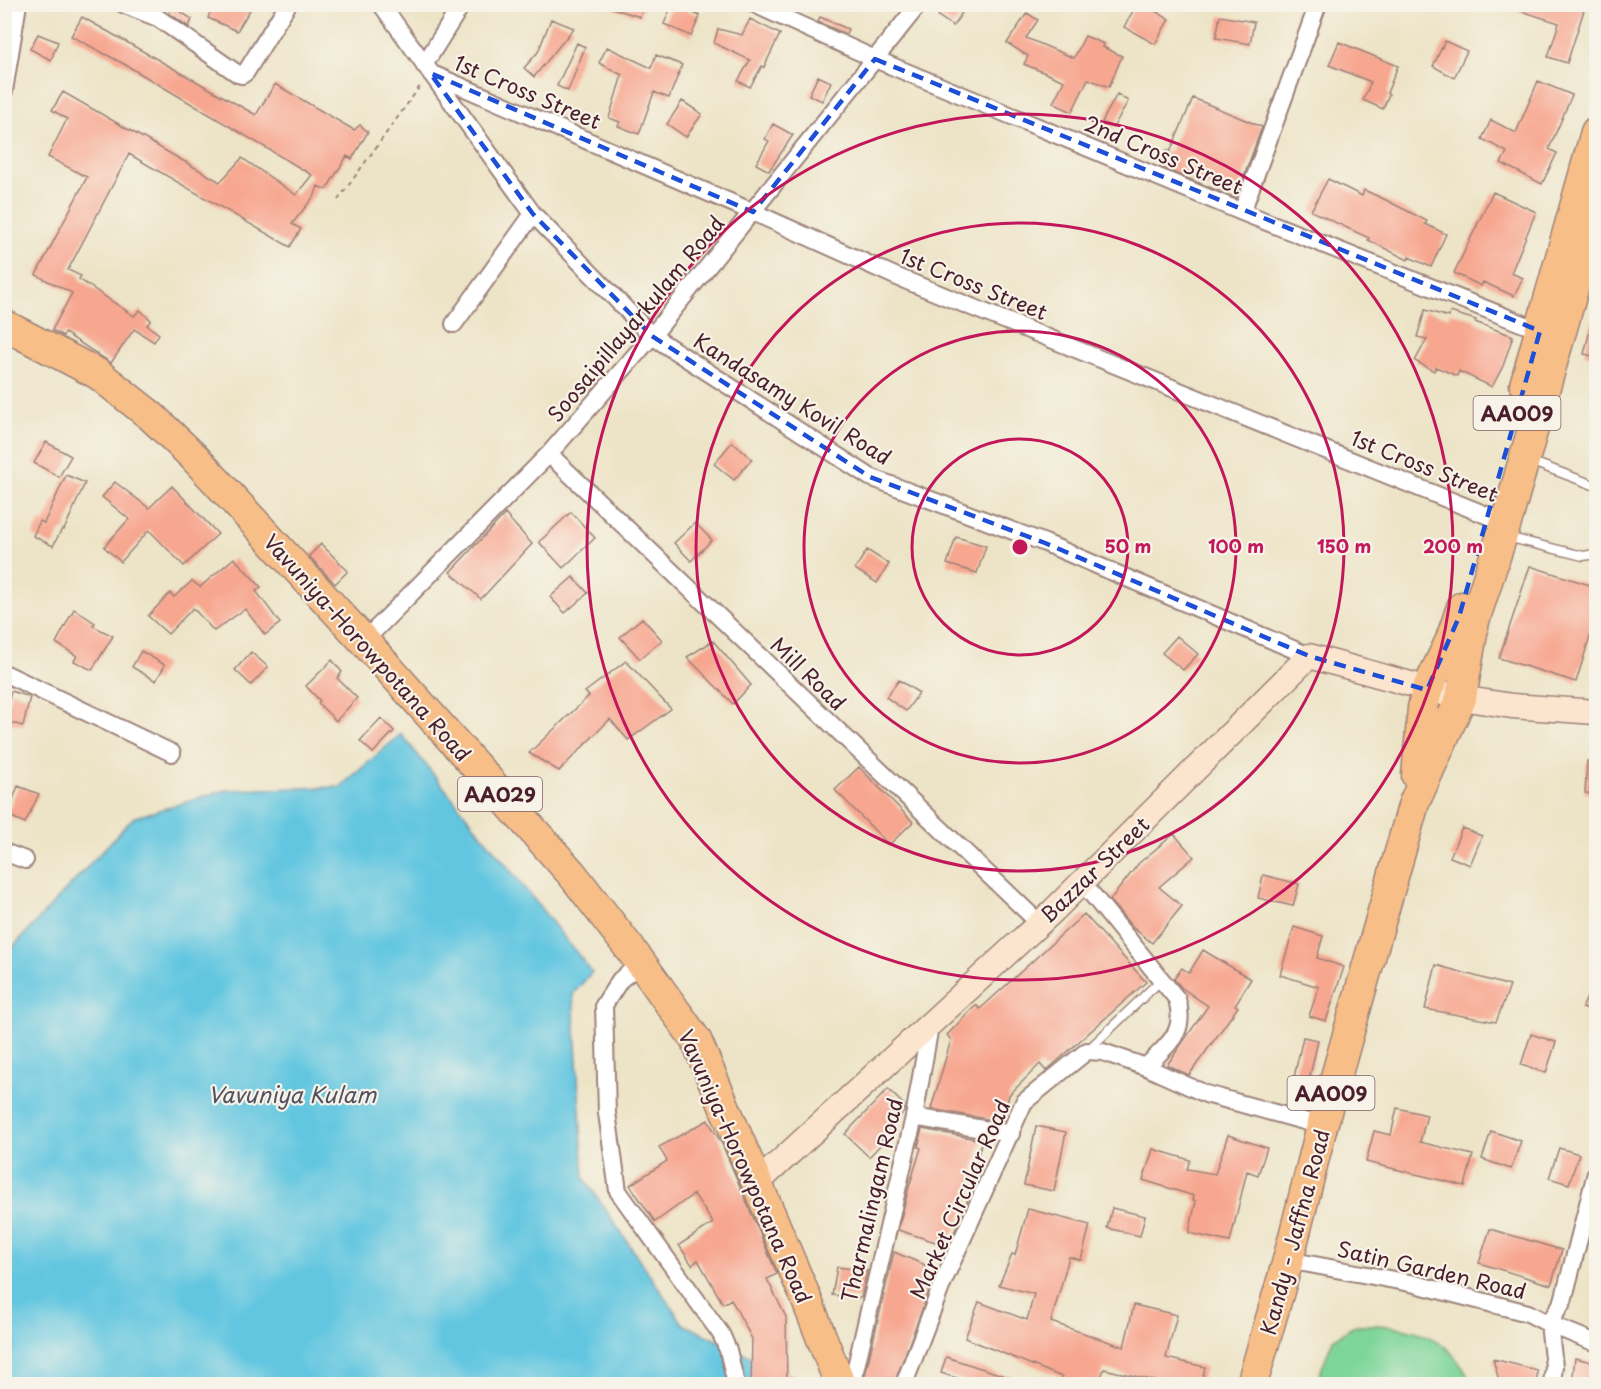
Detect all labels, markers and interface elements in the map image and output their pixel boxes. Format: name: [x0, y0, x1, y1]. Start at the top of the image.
street label: 1st Cross Street: [450, 46, 606, 136]
street label: 2nd Cross Street: [1080, 106, 1248, 202]
street label: Soosaipillayarkulam Road: [539, 208, 731, 428]
street label: 1st Cross Street: [895, 239, 1053, 327]
street label: Kandasamy Kovil Road: [688, 324, 898, 472]
road number: AA009: [1474, 396, 1561, 430]
street label: 1st Cross Street: [1346, 421, 1504, 509]
street label: Vavuniya-Horowpotana Road: [257, 526, 479, 768]
text: 50 m: [1105, 532, 1151, 559]
text: 100 m: [1208, 532, 1264, 559]
text: 150 m: [1317, 532, 1371, 559]
text: 200 m: [1423, 532, 1483, 559]
centre of rings: [1010, 537, 1030, 557]
street label: Mill Road: [764, 629, 854, 717]
road number: AA029: [458, 777, 542, 811]
street label: Bazzar Street: [1032, 808, 1156, 930]
street label: Vavuniya-Horowpotana Road: [671, 1024, 821, 1308]
road number: AA009: [1288, 1076, 1374, 1110]
water label: Vavuniya Kulam: [208, 1077, 377, 1110]
street label: Market Circular Road: [901, 1094, 1017, 1304]
street label: Tharmalingam Road: [832, 1095, 910, 1305]
street label: Kandy - Jaffna Road: [1251, 1126, 1337, 1338]
street label: Satin Garden Road: [1334, 1232, 1530, 1306]

